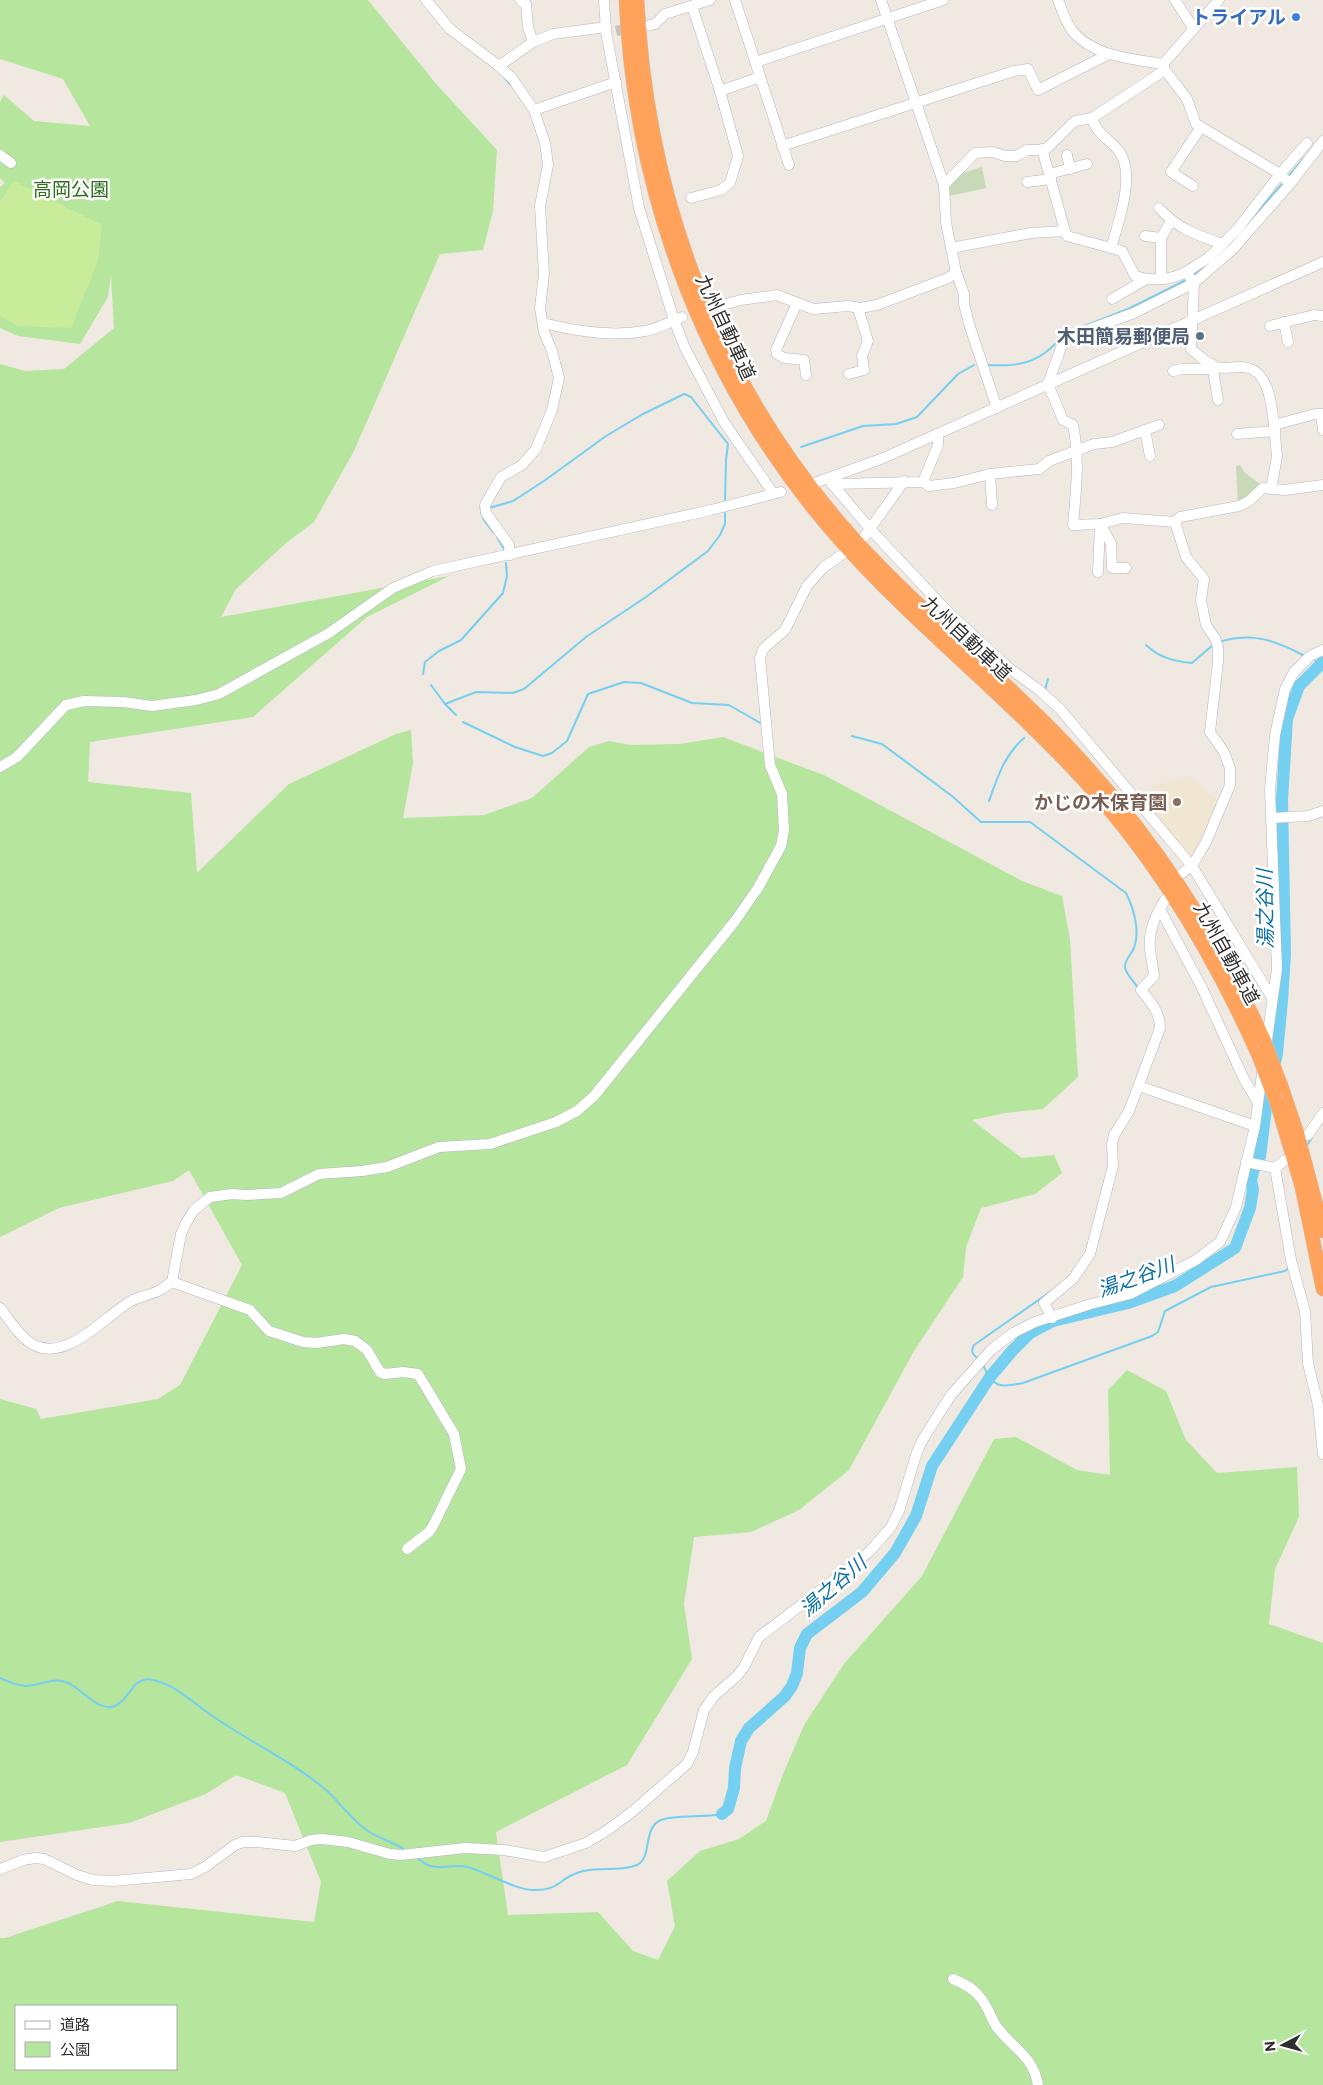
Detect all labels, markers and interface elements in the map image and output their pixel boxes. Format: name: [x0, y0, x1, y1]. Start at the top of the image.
place label: トライアル: [1191, 5, 1286, 28]
marker: トライアル: [1290, 11, 1302, 23]
park label: 高岡公園: [33, 177, 109, 200]
street label: 九州自動車道: [692, 270, 761, 383]
place label: 木田簡易郵便局: [1057, 324, 1190, 347]
marker: 木田簡易郵便局: [1194, 330, 1206, 342]
street label: 九州自動車道: [918, 590, 1017, 685]
place label: かじの木保育園: [1034, 790, 1167, 813]
marker: かじの木保育園: [1171, 796, 1183, 808]
water label: 湯之谷川: [1251, 867, 1277, 949]
street label: 九州自動車道: [1190, 897, 1265, 1008]
water label: 湯之谷川: [1094, 1250, 1179, 1301]
water label: 湯之谷川: [794, 1549, 872, 1621]
legend: [15, 2005, 178, 2070]
text: 道路: [60, 2015, 90, 2033]
north arrow: [1258, 2020, 1308, 2070]
text: 公園: [60, 2040, 90, 2058]
text: N: [1261, 2040, 1279, 2053]

